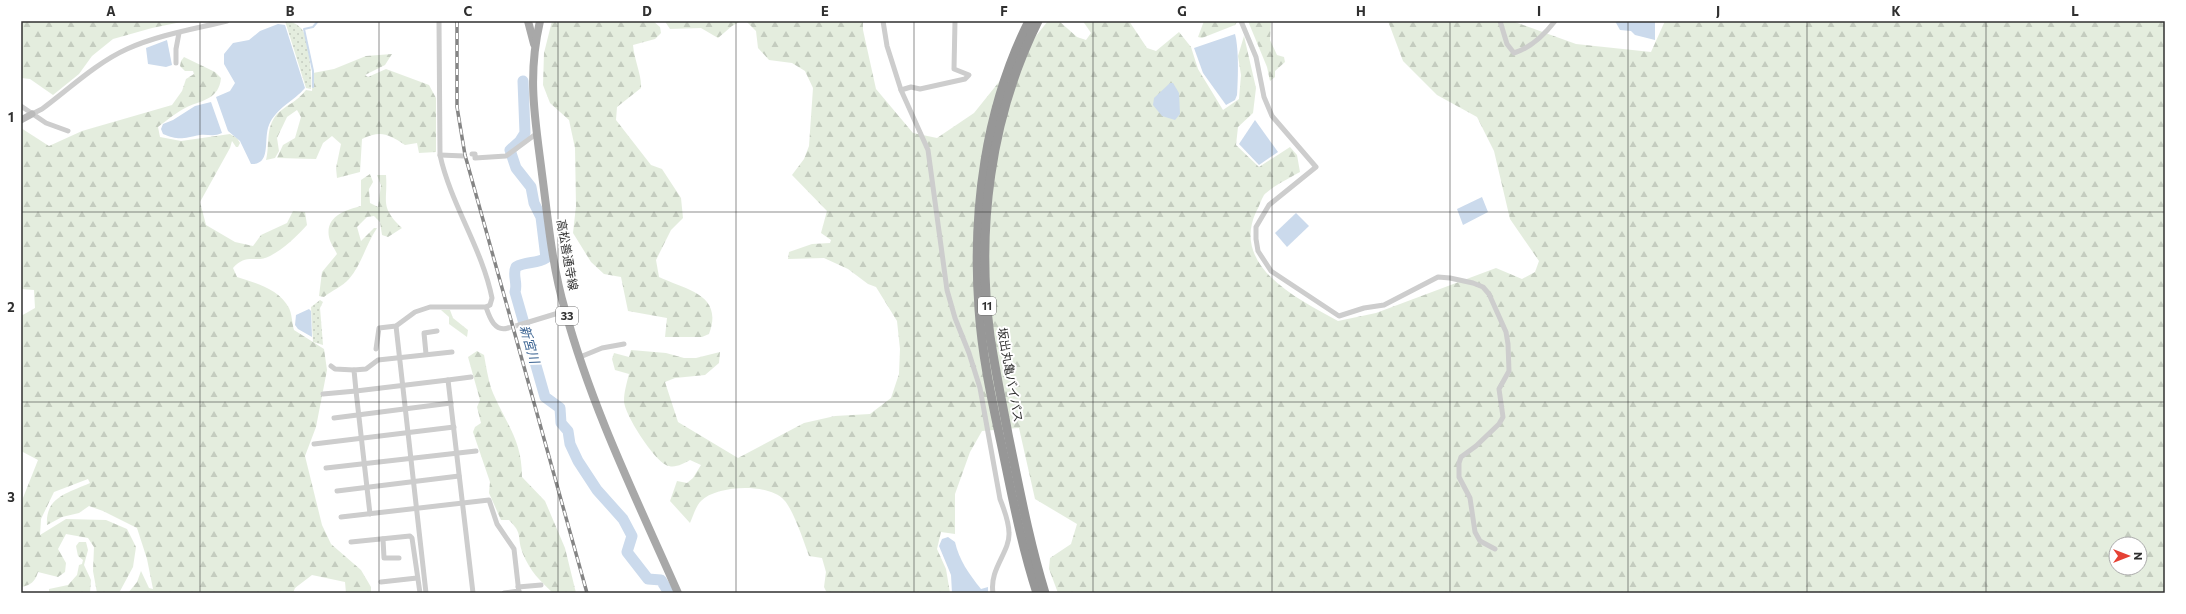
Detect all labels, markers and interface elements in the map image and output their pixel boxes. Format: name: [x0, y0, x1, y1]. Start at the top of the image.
text: A: [106, 3, 116, 19]
text: B: [286, 3, 295, 19]
text: C: [464, 3, 473, 19]
text: D: [642, 3, 652, 19]
text: E: [821, 3, 829, 19]
text: F: [1000, 3, 1008, 19]
text: G: [1177, 3, 1187, 19]
text: H: [1356, 3, 1366, 19]
text: I: [1537, 3, 1541, 19]
text: J: [1716, 3, 1720, 19]
text: K: [1891, 3, 1901, 19]
text: L: [2071, 3, 2079, 19]
text: 1: [8, 109, 14, 125]
street label: 高松善通寺線: [555, 218, 581, 292]
road number: 11: [978, 297, 996, 315]
text: 2: [7, 299, 15, 315]
road number: 33: [556, 307, 578, 325]
water label: 新宮川: [517, 323, 544, 367]
street label: 坂出丸亀バイパス: [996, 326, 1026, 423]
text: 3: [7, 489, 15, 505]
north arrow: [2108, 536, 2148, 576]
text: N: [2132, 552, 2145, 560]

